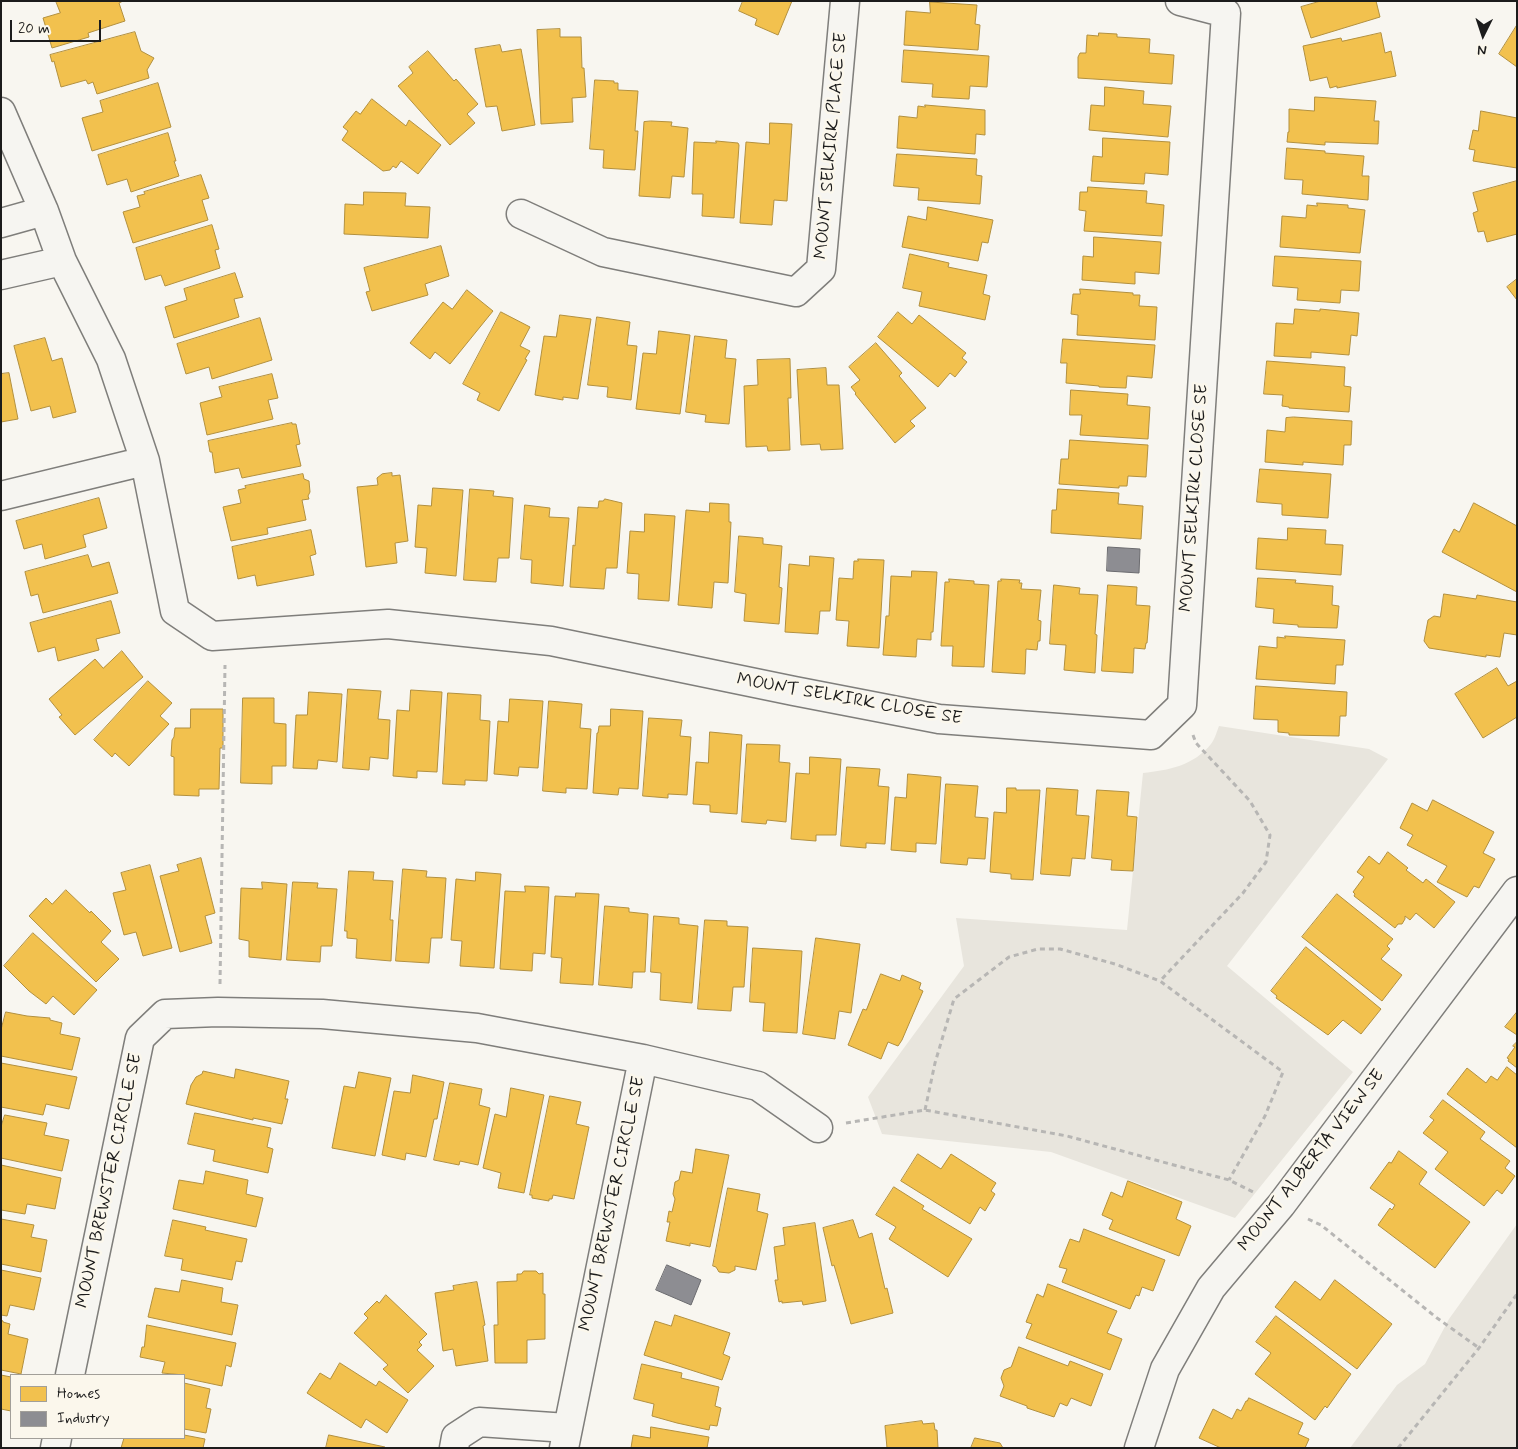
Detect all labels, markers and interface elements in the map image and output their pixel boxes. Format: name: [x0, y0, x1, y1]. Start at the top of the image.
scale bar: [12, 10, 104, 42]
north arrow: [1458, 10, 1508, 60]
text: 20 m: [18, 19, 50, 39]
street label: MOUNT SELKIRK PLACE SE: [811, 32, 853, 260]
text: N: [1477, 41, 1487, 59]
street label: MOUNT SELKIRK CLOSE SE: [1176, 383, 1214, 613]
street label: MOUNT SELKIRK CLOSE SE: [735, 670, 963, 730]
street label: MOUNT BREWSTER CIRCLE SE: [72, 1052, 148, 1310]
street label: MOUNT ALBERTA VIEW SE: [1234, 1066, 1390, 1256]
street label: MOUNT BREWSTER CIRCLE SE: [575, 1075, 651, 1333]
legend: [10, 1374, 185, 1439]
text: Homes: [57, 1384, 100, 1404]
text: Industry: [57, 1409, 110, 1429]

